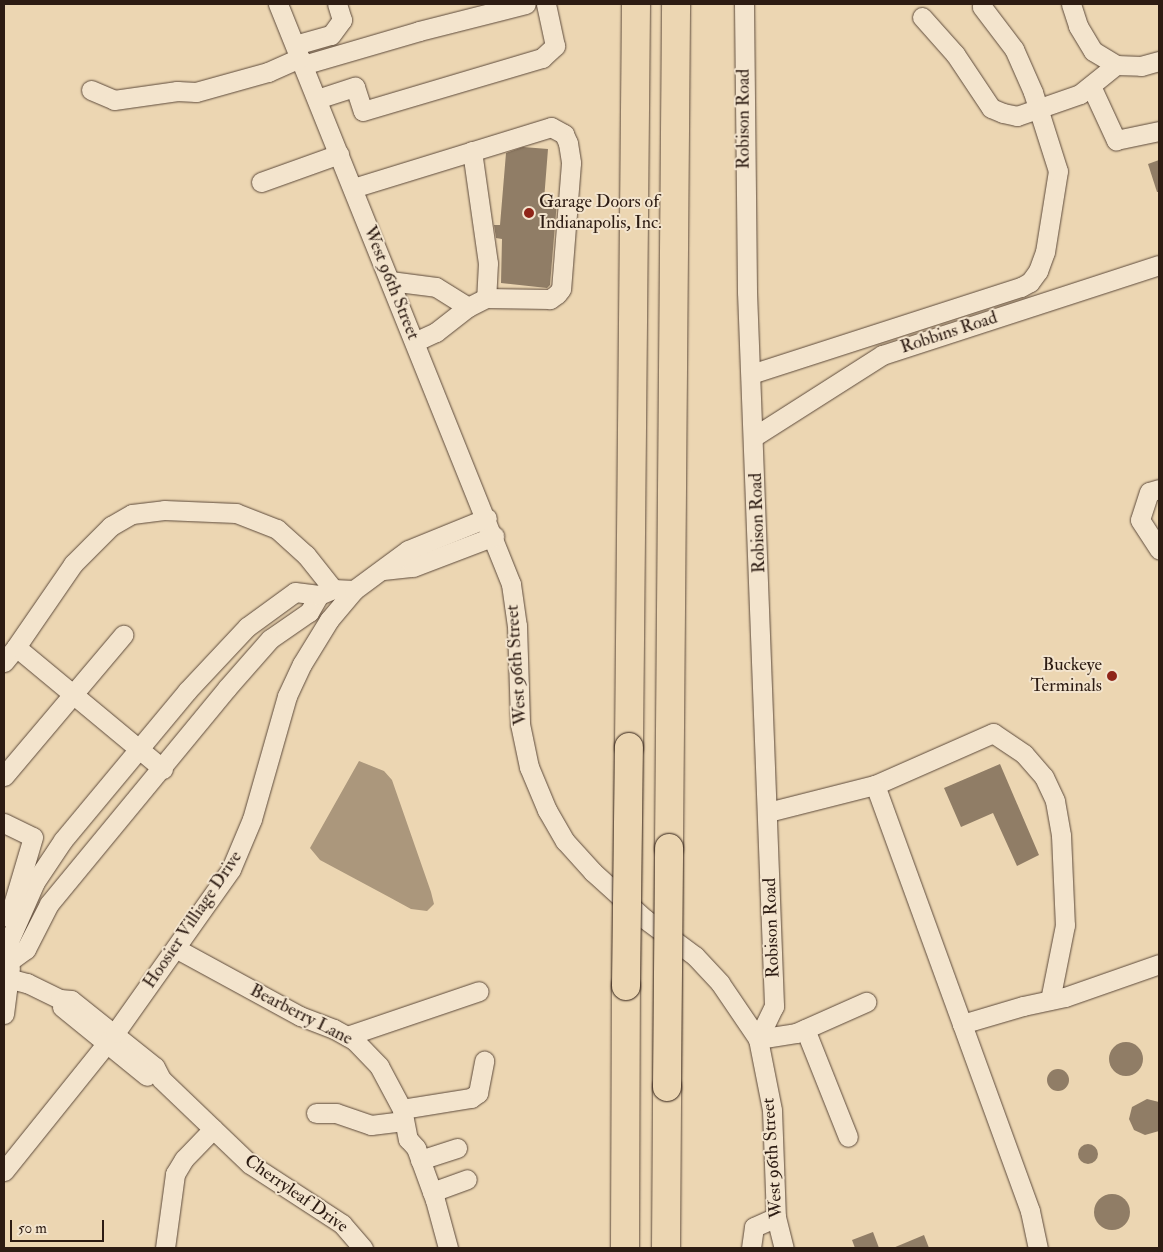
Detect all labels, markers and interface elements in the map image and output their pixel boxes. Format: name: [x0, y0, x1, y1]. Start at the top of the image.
street label: Robison Road: [733, 69, 755, 169]
place label: Garage Doors of Indianapolis, Inc.: [539, 192, 662, 234]
marker: Garage Doors of Indianapolis, Inc.: [523, 207, 535, 219]
street label: West 96th Street: [358, 223, 424, 343]
street label: Robbins Road: [898, 307, 1000, 359]
street label: Robison Road: [745, 472, 771, 574]
street label: West 96th Street: [502, 604, 532, 726]
place label: Buckeye Terminals: [1030, 655, 1102, 698]
marker: Buckeye Terminals: [1106, 670, 1118, 682]
street label: Hoosier Villiage Drive: [139, 847, 247, 993]
street label: Robison Road: [759, 877, 785, 979]
street label: Bearberry Lane: [246, 980, 356, 1050]
street label: West 96th Street: [758, 1097, 788, 1219]
street label: Cherryleaf Drive: [240, 1150, 352, 1238]
scale bar: [12, 1210, 106, 1242]
text: 50 m: [18, 1219, 47, 1238]

